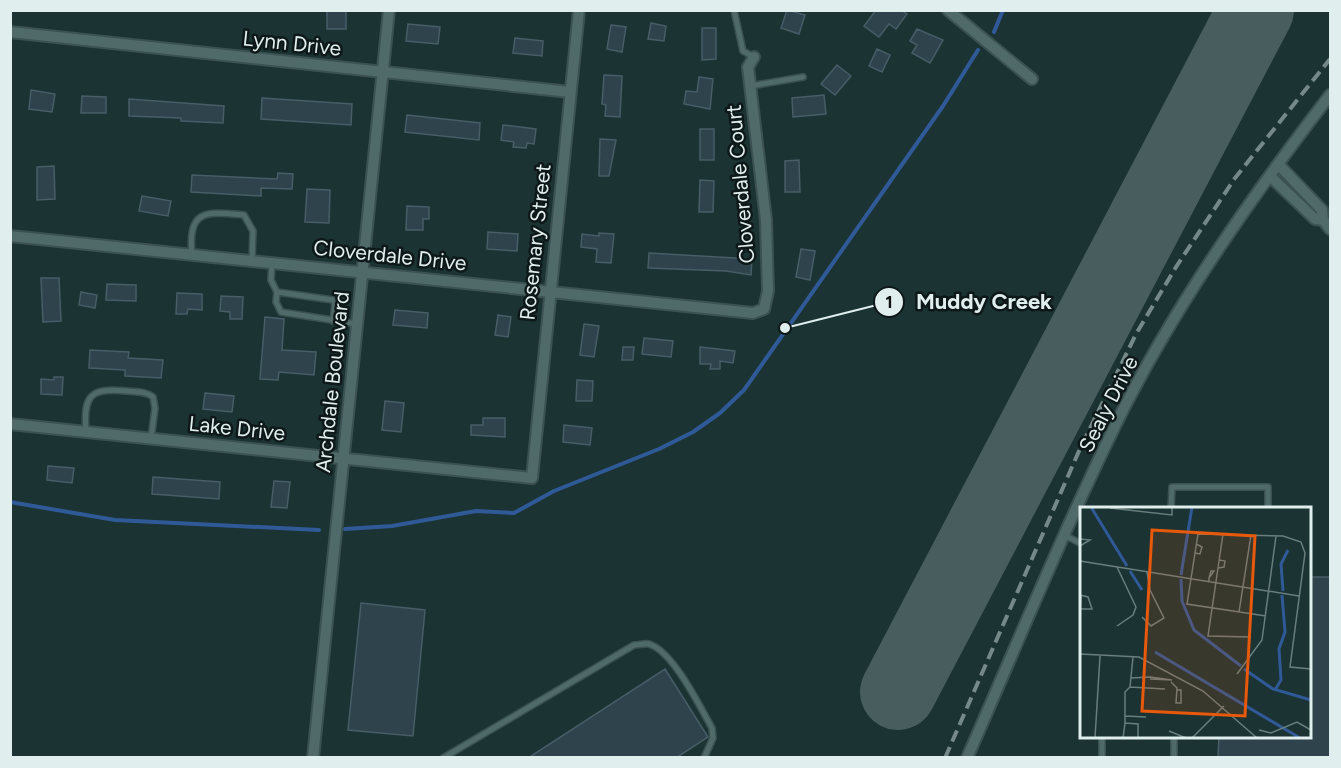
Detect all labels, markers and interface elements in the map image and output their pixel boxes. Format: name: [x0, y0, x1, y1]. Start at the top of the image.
street label: Lynn Drive: [241, 25, 343, 61]
street label: Cloverdale Court: [721, 104, 759, 264]
street label: Rosemary Street: [514, 162, 556, 322]
street label: Cloverdale Drive: [312, 235, 468, 275]
callout: Muddy Creek: [874, 282, 1064, 322]
text: Muddy Creek: [916, 288, 1052, 315]
street label: Archdale Boulevard: [310, 290, 354, 474]
text: 1: [885, 291, 893, 313]
street label: Sealy Drive: [1073, 352, 1143, 456]
street label: Lake Drive: [188, 411, 286, 445]
inset map: [1080, 507, 1311, 738]

